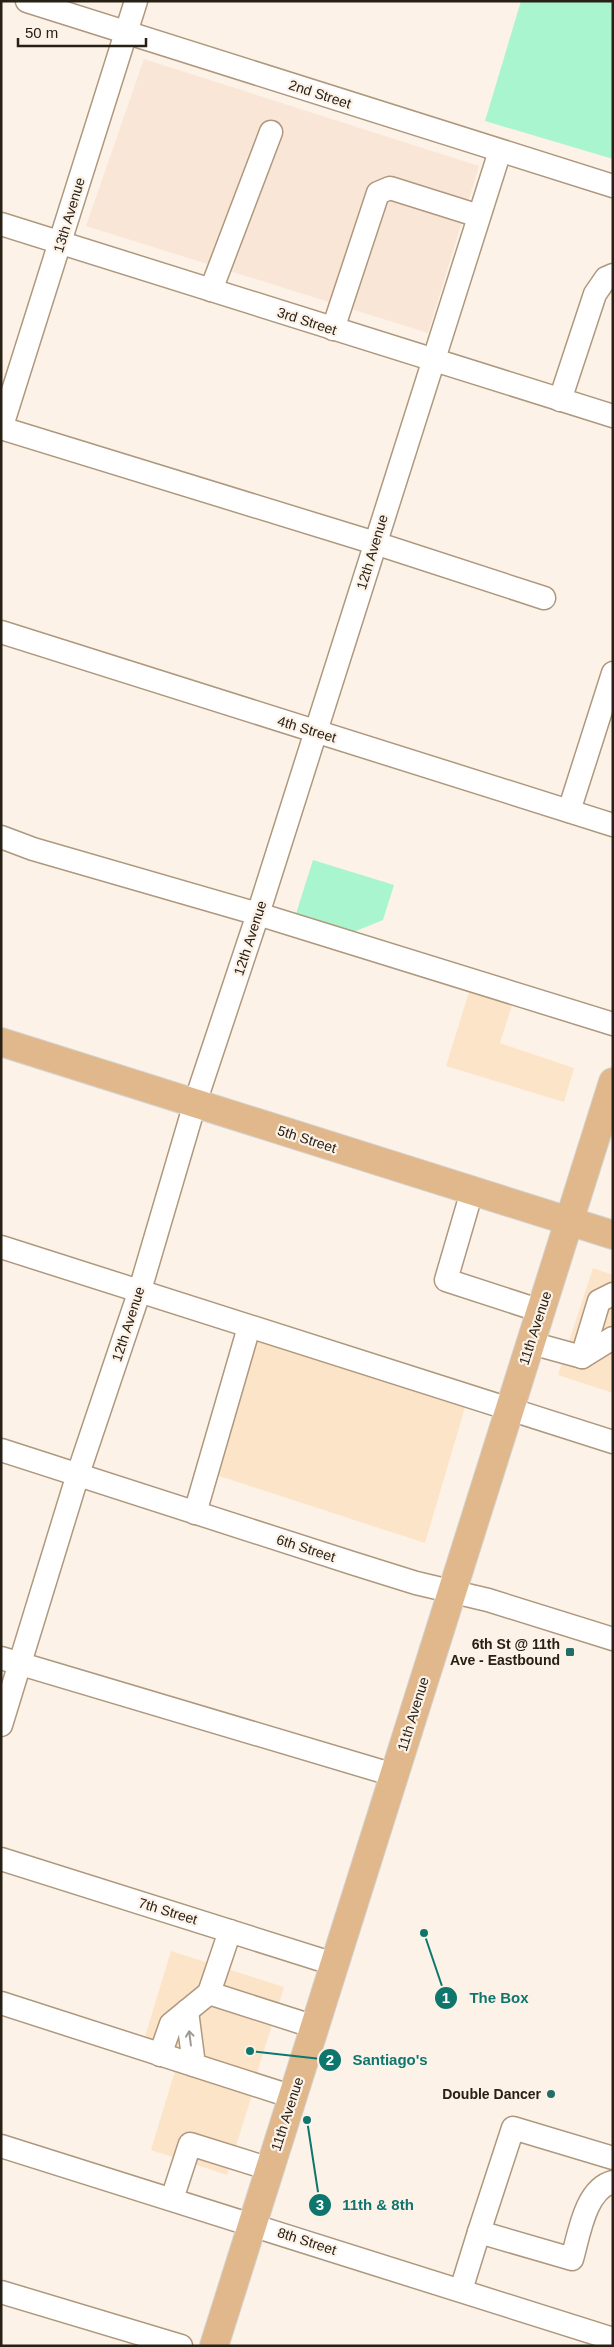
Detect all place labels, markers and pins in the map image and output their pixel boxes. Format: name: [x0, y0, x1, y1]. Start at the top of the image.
place label: 6th St @ 11th Ave - Eastbound: [450, 1636, 560, 1668]
marker: 6th St @ 11th Ave - Eastbound: [564, 1646, 576, 1658]
callout: The Box: [434, 1983, 538, 2013]
callout: Santiago's: [317, 2045, 438, 2075]
place label: Double Dancer: [442, 2086, 542, 2102]
marker: Double Dancer: [545, 2088, 557, 2100]
callout: 11th & 8th: [307, 2190, 424, 2220]

